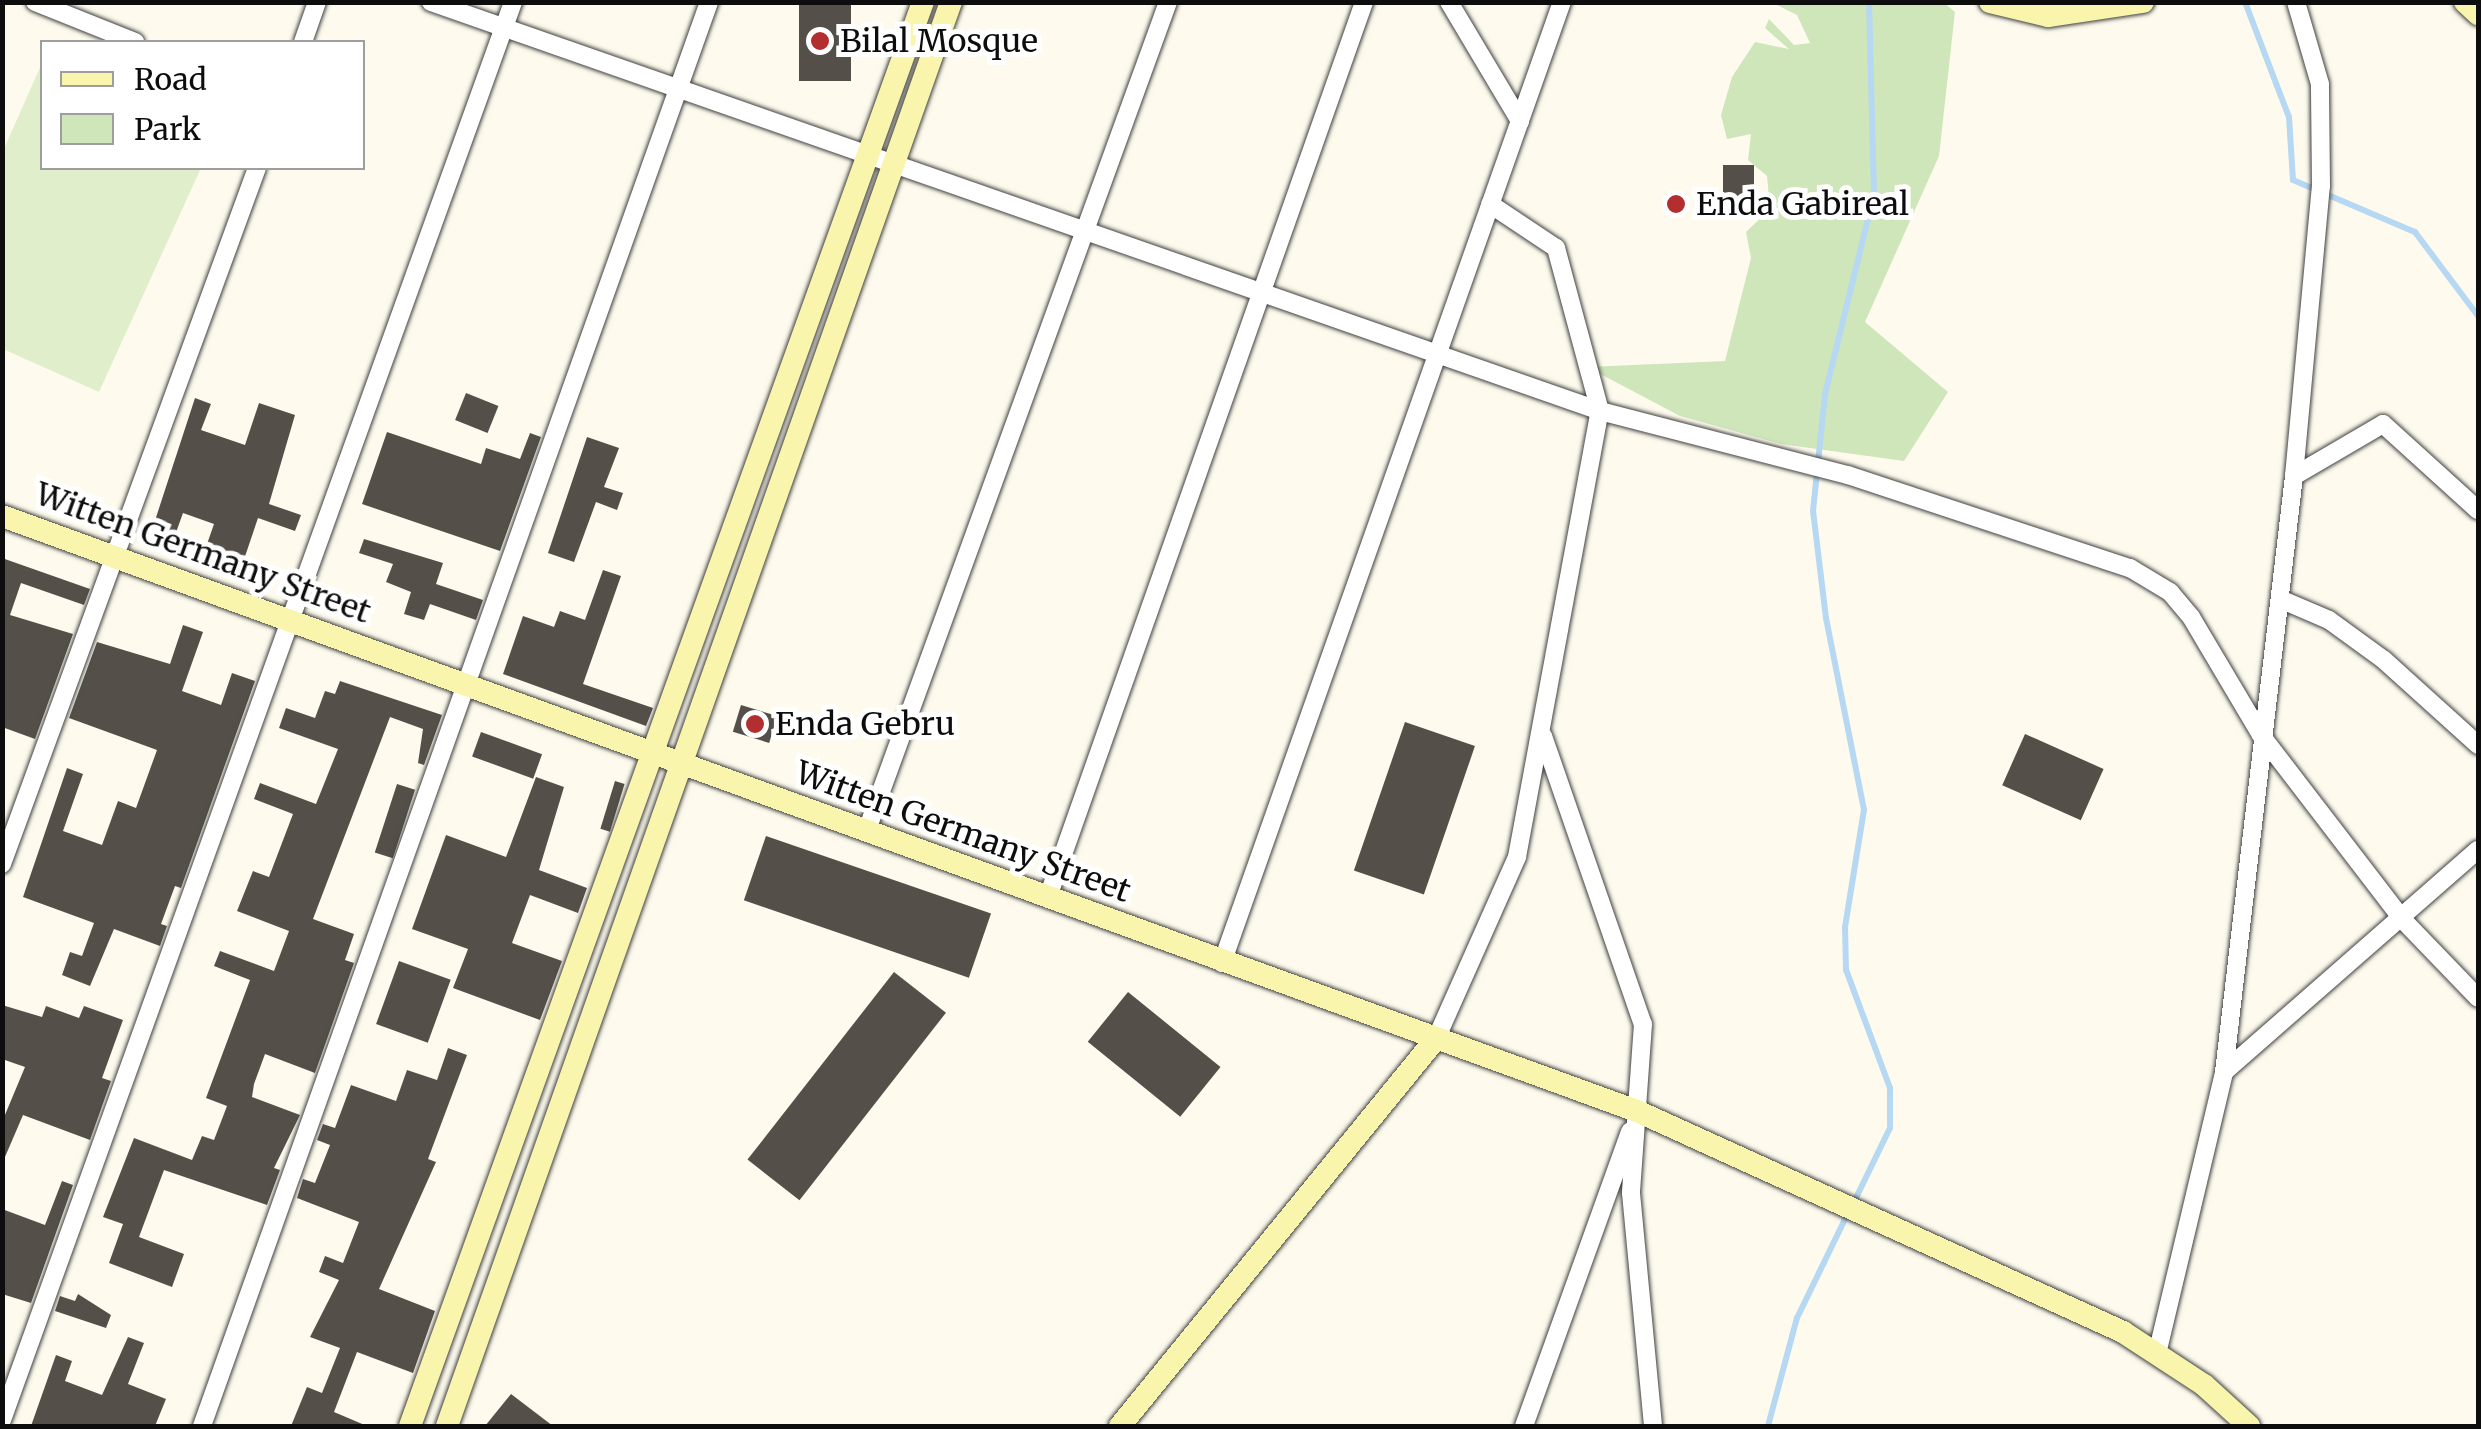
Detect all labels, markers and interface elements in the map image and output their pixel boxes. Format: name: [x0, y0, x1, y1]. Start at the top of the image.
place label: Bilal Mosque: [840, 22, 1038, 60]
marker: Bilal Mosque: [809, 30, 831, 52]
legend: [40, 40, 365, 170]
text: Road: [134, 60, 207, 98]
text: Park: [134, 110, 201, 148]
place label: Enda Gabireal: [1696, 185, 1909, 223]
marker: Enda Gabireal: [1665, 193, 1687, 215]
street label: Witten Germany Street: [30, 474, 376, 632]
place label: Enda Gebru: [775, 705, 955, 743]
marker: Enda Gebru: [744, 713, 766, 735]
street label: Witten Germany Street: [790, 753, 1136, 911]

